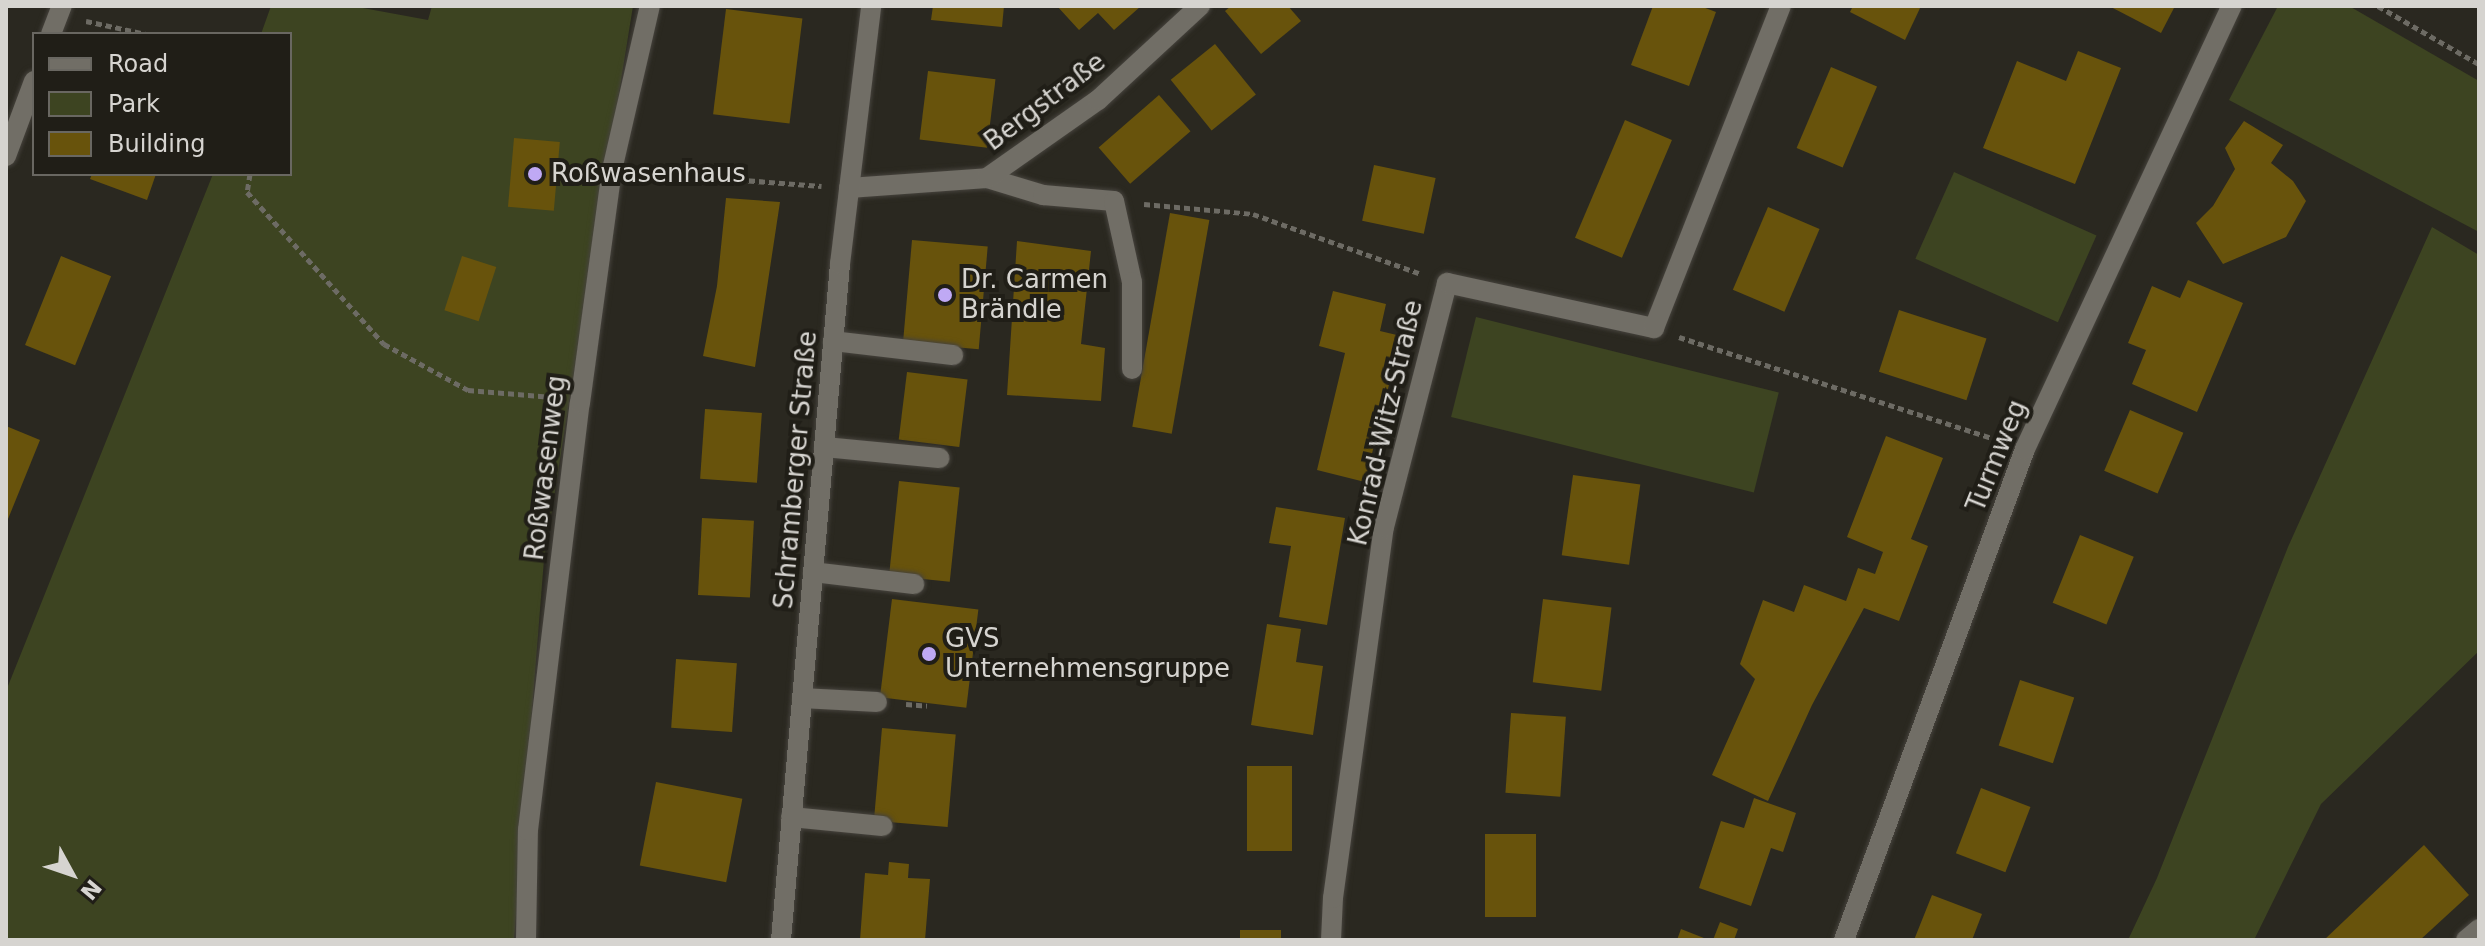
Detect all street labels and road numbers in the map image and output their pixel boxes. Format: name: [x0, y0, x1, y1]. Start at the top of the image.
street label: Bergstraße: [978, 46, 1112, 158]
street label: Konrad-Witz-Straße: [1343, 297, 1429, 549]
street label: Schramberger Straße: [768, 330, 824, 610]
street label: Roßwasenweg: [519, 374, 573, 562]
street label: Turmweg: [1960, 396, 2034, 516]

